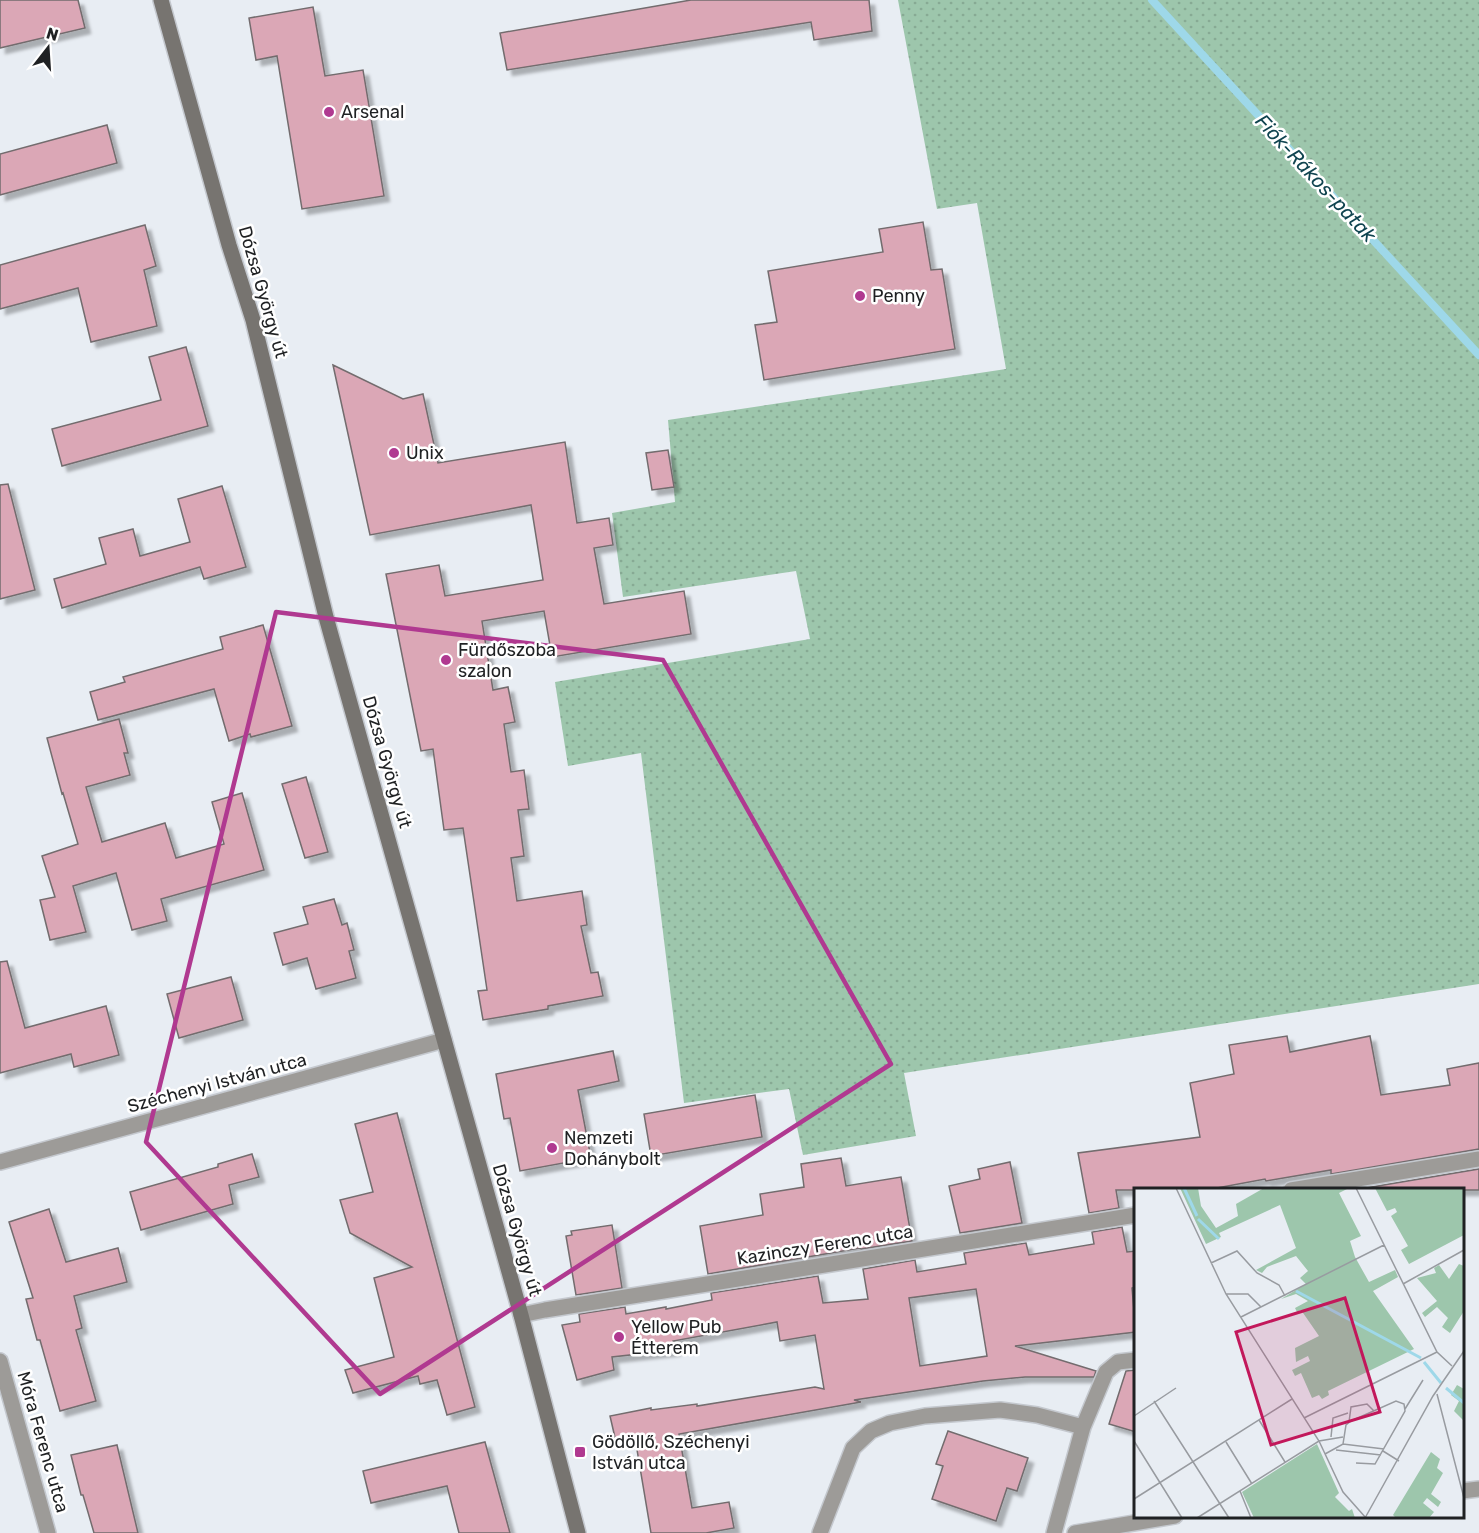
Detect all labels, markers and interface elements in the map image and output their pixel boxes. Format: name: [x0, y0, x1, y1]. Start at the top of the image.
north arrow: [18, 18, 78, 78]
text: N: [44, 23, 61, 45]
place label: Arsenal: [341, 101, 404, 123]
marker: Arsenal: [322, 105, 336, 119]
water label: Fiók-Rákos-patak: [1251, 109, 1382, 247]
street label: Dózsa György út: [234, 223, 292, 361]
place label: Penny: [872, 285, 925, 307]
marker: Penny: [853, 289, 867, 303]
place label: Unix: [406, 442, 444, 464]
marker: Unix: [387, 446, 401, 460]
place label: Fürdőszoba szalon: [458, 639, 556, 682]
marker: Fürdőszoba szalon: [439, 653, 453, 667]
street label: Dózsa György út: [358, 693, 416, 831]
street label: Széchenyi István utca: [125, 1049, 309, 1117]
place label: Nemzeti Dohánybolt: [564, 1127, 661, 1170]
marker: Nemzeti Dohánybolt: [545, 1141, 559, 1155]
street label: Dózsa György út: [488, 1161, 546, 1299]
inset map: [1134, 1188, 1464, 1518]
street label: Kazinczy Ferenc utca: [735, 1220, 915, 1270]
place label: Yellow Pub Étterem: [631, 1316, 722, 1359]
marker: Yellow Pub Étterem: [612, 1330, 626, 1344]
street label: Móra Ferenc utca: [12, 1369, 74, 1515]
place label: Gödöllő, Széchenyi István utca: [592, 1431, 750, 1474]
marker: Gödöllő, Széchenyi István utca: [573, 1445, 587, 1459]

